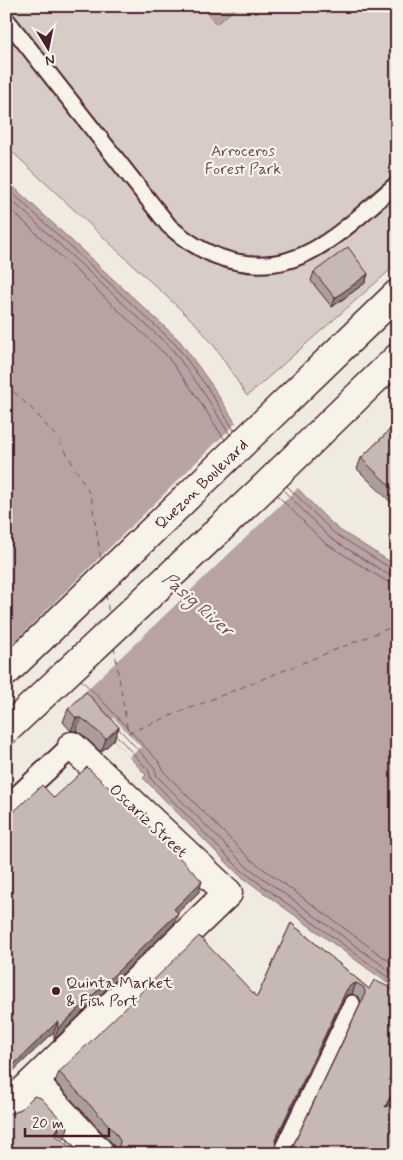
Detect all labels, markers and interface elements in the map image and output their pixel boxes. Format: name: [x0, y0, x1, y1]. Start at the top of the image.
north arrow: [22, 22, 72, 72]
text: N: [44, 50, 56, 69]
park label: Arroceros Forest Park: [205, 141, 281, 180]
street label: Quezon Boulevard: [151, 435, 253, 535]
water label: Pasig River: [156, 567, 240, 645]
street label: Oscariz Street: [104, 779, 192, 863]
place label: Quinta Market & Fish Port: [66, 973, 173, 1012]
marker: Quinta Market & Fish Port: [50, 985, 62, 997]
scale bar: [25, 1105, 109, 1137]
text: 20 m: [32, 1114, 64, 1134]

